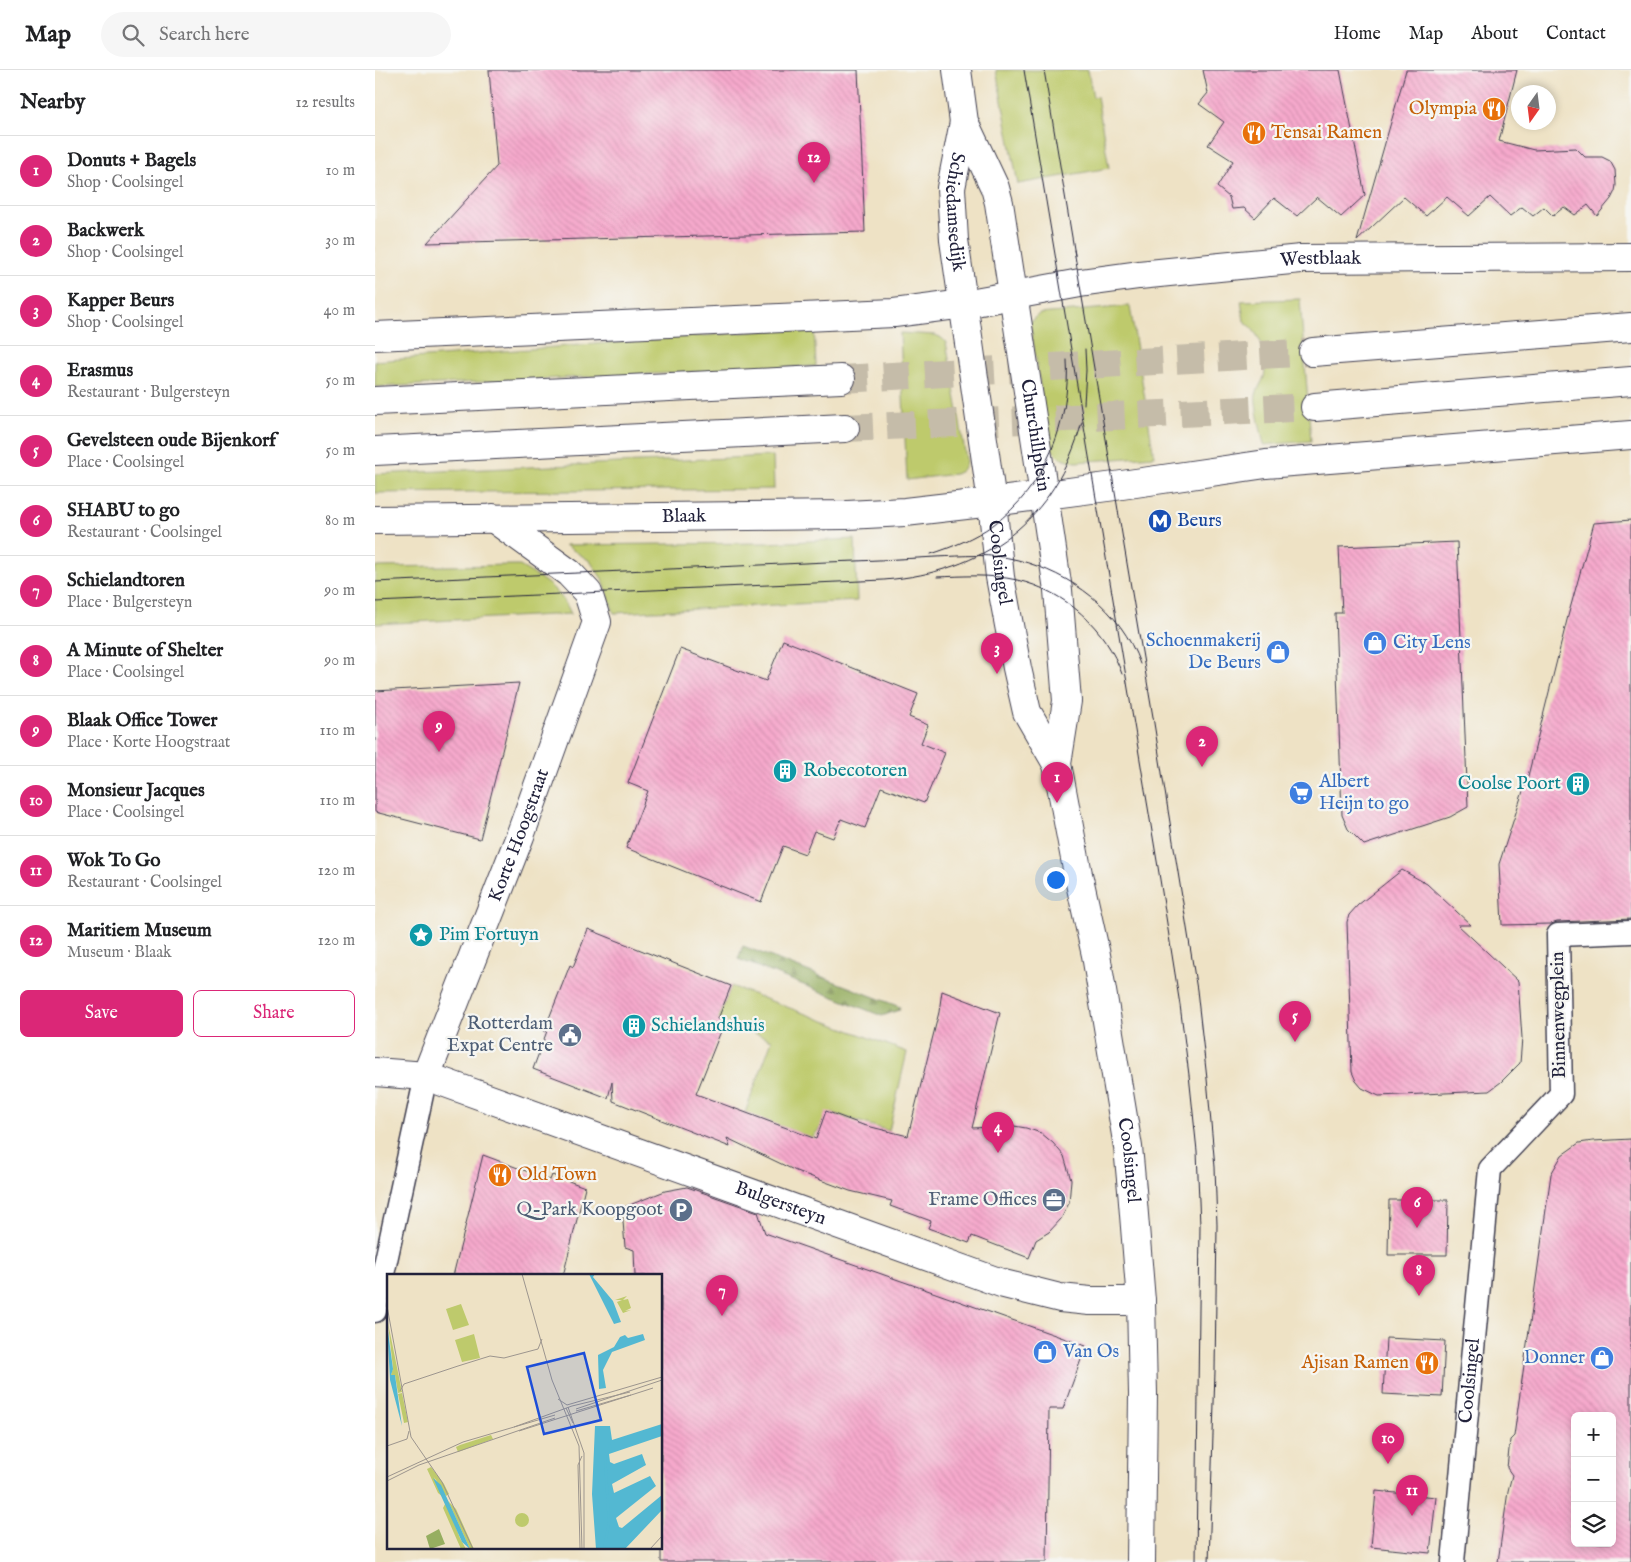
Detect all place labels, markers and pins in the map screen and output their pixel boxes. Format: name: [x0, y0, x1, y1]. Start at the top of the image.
restaurant icon: Olympia: [1481, 96, 1507, 122]
place label: Olympia: [1409, 97, 1478, 121]
restaurant icon: Tensai Ramen: [1241, 120, 1267, 146]
place label: Tensai Ramen: [1271, 121, 1382, 145]
pin: 12: [798, 142, 830, 183]
metro station icon: Beurs: [1147, 508, 1173, 534]
place label: Beurs: [1177, 509, 1222, 533]
place label: Schoenmakerij De Beurs: [1146, 629, 1261, 675]
shop icon: City Lens: [1362, 630, 1388, 656]
place label: City Lens: [1393, 631, 1471, 655]
pin: 3: [981, 633, 1013, 674]
shop icon: Schoenmakerij De Beurs: [1265, 639, 1291, 665]
pin: 9: [423, 711, 455, 752]
pin: 2: [1186, 726, 1218, 767]
building icon: Robecotoren: [772, 758, 798, 784]
place label: Robecotoren: [803, 759, 907, 783]
pin: 1: [1041, 762, 1073, 803]
place label: Albert Heijn to go: [1318, 770, 1409, 816]
building icon: Coolse Poort: [1565, 771, 1591, 797]
place label: Coolse Poort: [1458, 772, 1561, 796]
supermarket icon: Albert Heijn to go: [1288, 780, 1314, 806]
place icon: Pim Fortuyn: [408, 922, 434, 948]
place label: Pim Fortuyn: [439, 923, 539, 947]
pin: 5: [1279, 1001, 1311, 1042]
place label: Rotterdam Expat Centre: [447, 1012, 553, 1058]
building icon: Schielandshuis: [621, 1013, 647, 1039]
place label: Schielandshuis: [651, 1014, 765, 1038]
public building icon: Rotterdam Expat Centre: [557, 1022, 583, 1048]
pin: 4: [982, 1112, 1014, 1153]
restaurant icon: Old Town: [487, 1162, 513, 1188]
place label: Old Town: [517, 1163, 597, 1187]
office icon: Frame Offices: [1041, 1187, 1067, 1213]
pin: 6: [1401, 1187, 1433, 1228]
place label: Frame Offices: [928, 1188, 1037, 1212]
parking icon: Q-Park Koopgoot: [668, 1197, 694, 1223]
place label: Q-Park Koopgoot: [517, 1198, 663, 1222]
pin: 8: [1403, 1255, 1435, 1296]
pin: 7: [706, 1275, 738, 1316]
shop icon: Van Os: [1032, 1339, 1058, 1365]
place label: Van Os: [1062, 1340, 1119, 1364]
shop icon: Donner: [1589, 1345, 1615, 1371]
place label: Donner: [1524, 1346, 1585, 1370]
restaurant icon: Ajisan Ramen: [1414, 1350, 1440, 1376]
place label: Ajisan Ramen: [1300, 1351, 1409, 1375]
pin: 10: [1372, 1423, 1404, 1464]
pin: 11: [1396, 1475, 1428, 1516]

